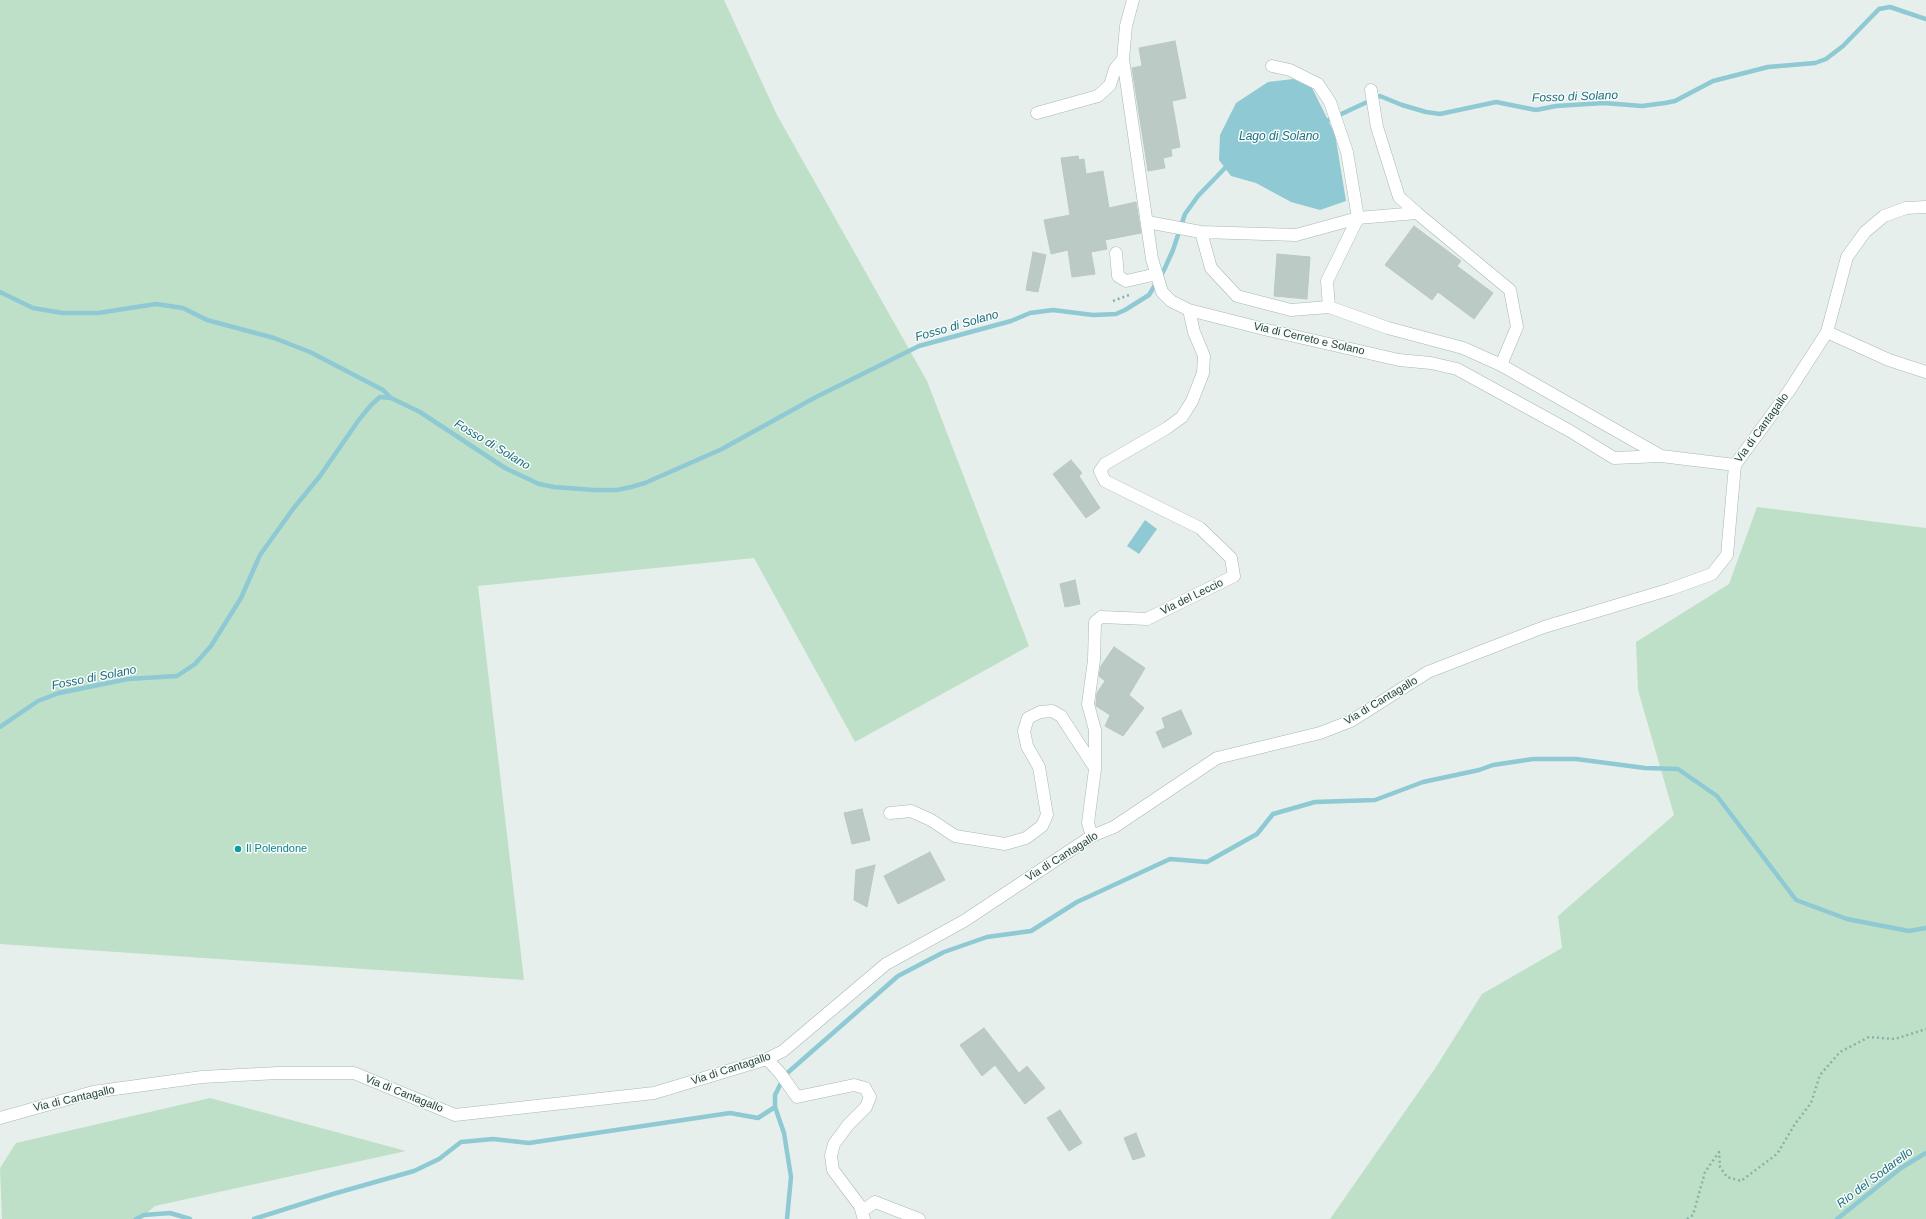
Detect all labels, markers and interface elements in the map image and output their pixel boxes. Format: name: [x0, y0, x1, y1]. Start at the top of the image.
water label: Fosso di Solano: [1532, 88, 1618, 106]
water label: Lago di Solano: [1239, 130, 1319, 144]
water label: Fosso di Solano: [914, 307, 1000, 345]
street label: Via di Cerreto e Solano: [1252, 320, 1366, 358]
street label: Via di Cantagallo: [1732, 391, 1792, 465]
water label: Fosso di Solano: [451, 417, 533, 473]
street label: Via del Leccio: [1158, 576, 1226, 618]
water label: Fosso di Solano: [50, 663, 138, 693]
street label: Via di Cantagallo: [1342, 674, 1420, 728]
street label: Via di Cantagallo: [1023, 829, 1101, 885]
place label: Il Polendone: [246, 842, 307, 856]
marker: Il Polendone: [233, 844, 243, 854]
street label: Via di Cantagallo: [690, 1050, 772, 1088]
street label: Via di Cantagallo: [363, 1072, 445, 1116]
street label: Via di Cantagallo: [32, 1083, 116, 1115]
water label: Rio del Sodarello: [1834, 1145, 1916, 1211]

